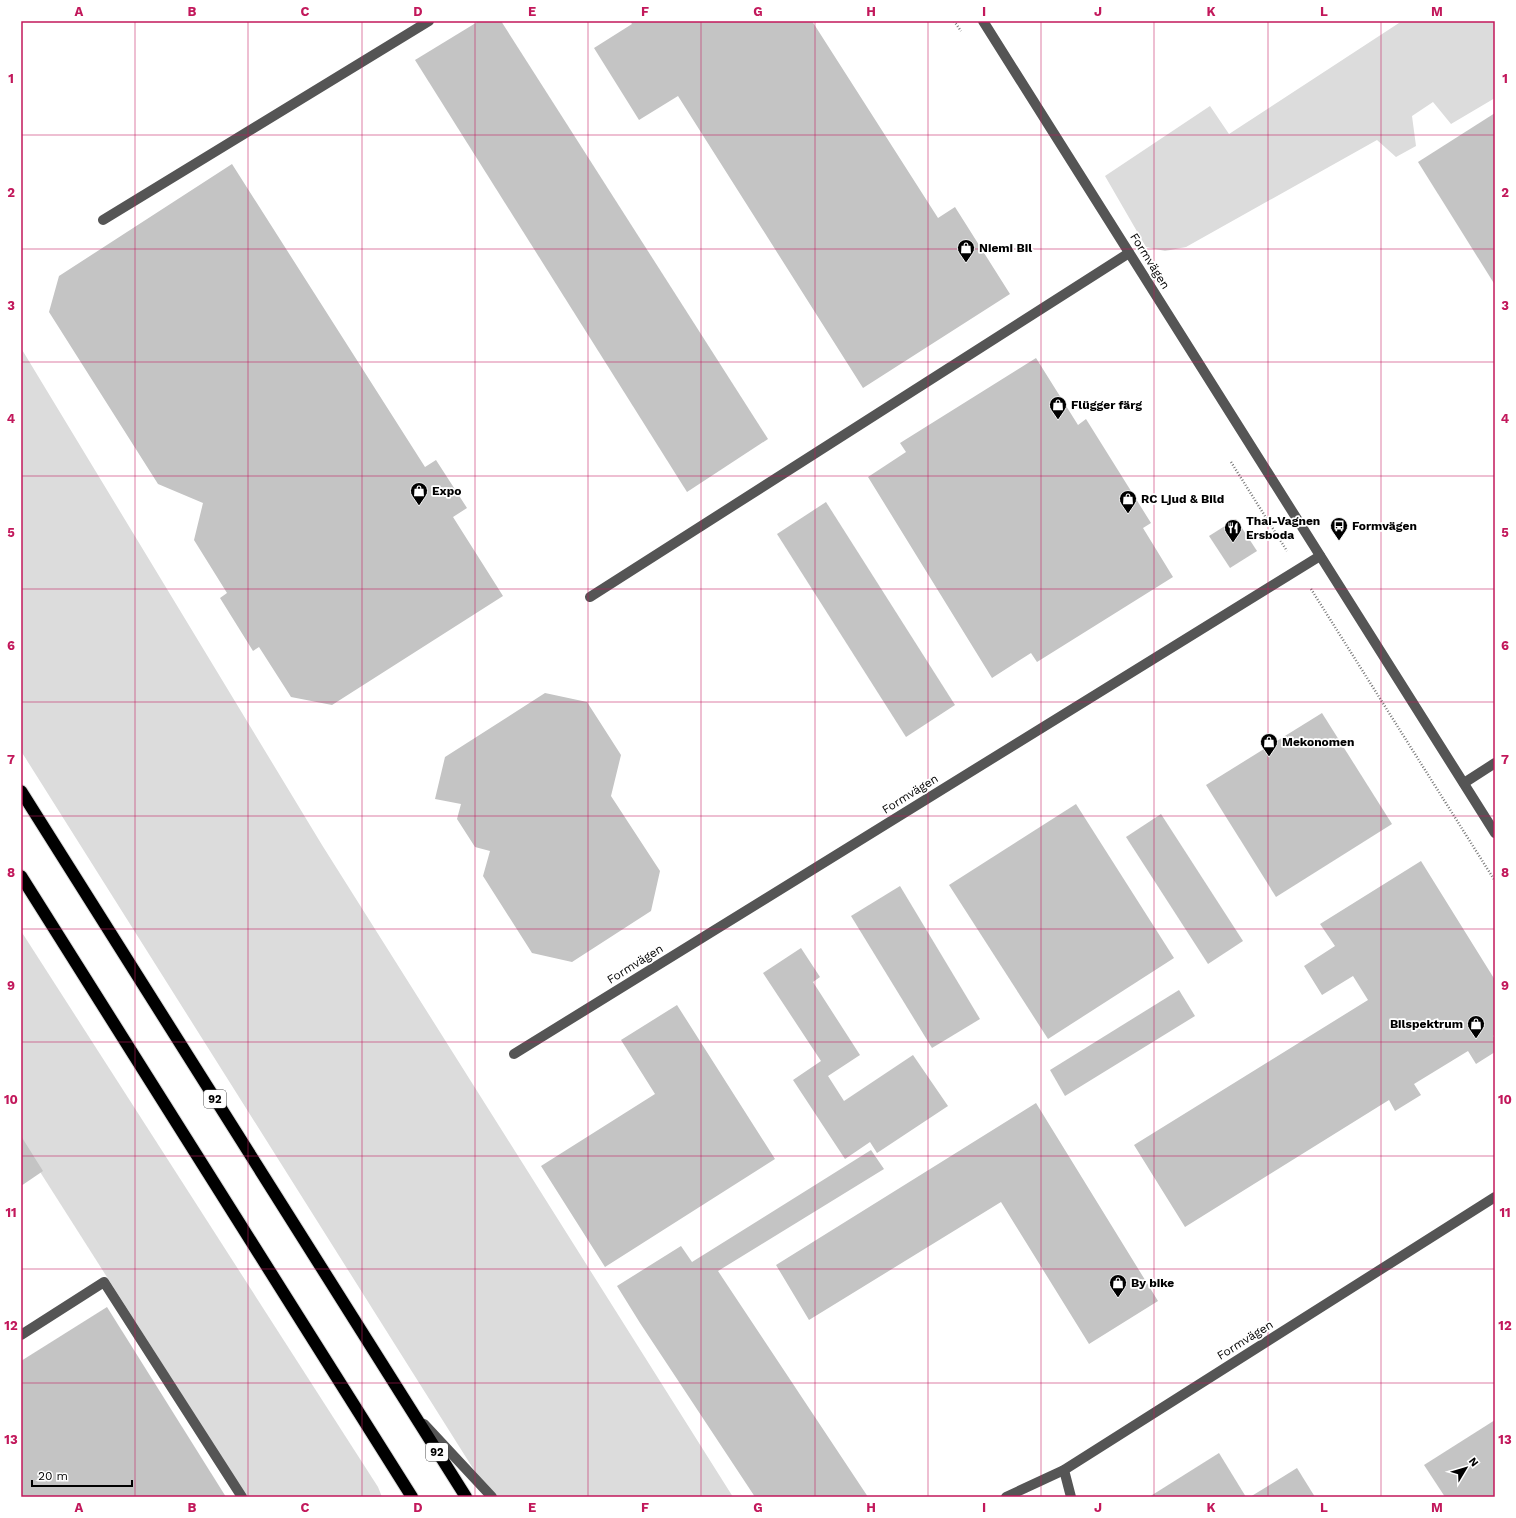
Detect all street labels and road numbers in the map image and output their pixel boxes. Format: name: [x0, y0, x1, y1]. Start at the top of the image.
street label: Formvägen: [1127, 230, 1173, 292]
street label: Formvägen: [879, 771, 941, 817]
street label: Formvägen: [604, 941, 666, 987]
road number: 92: [204, 1090, 226, 1108]
street label: Formvägen: [1214, 1317, 1276, 1363]
road number: 92: [426, 1443, 448, 1461]

